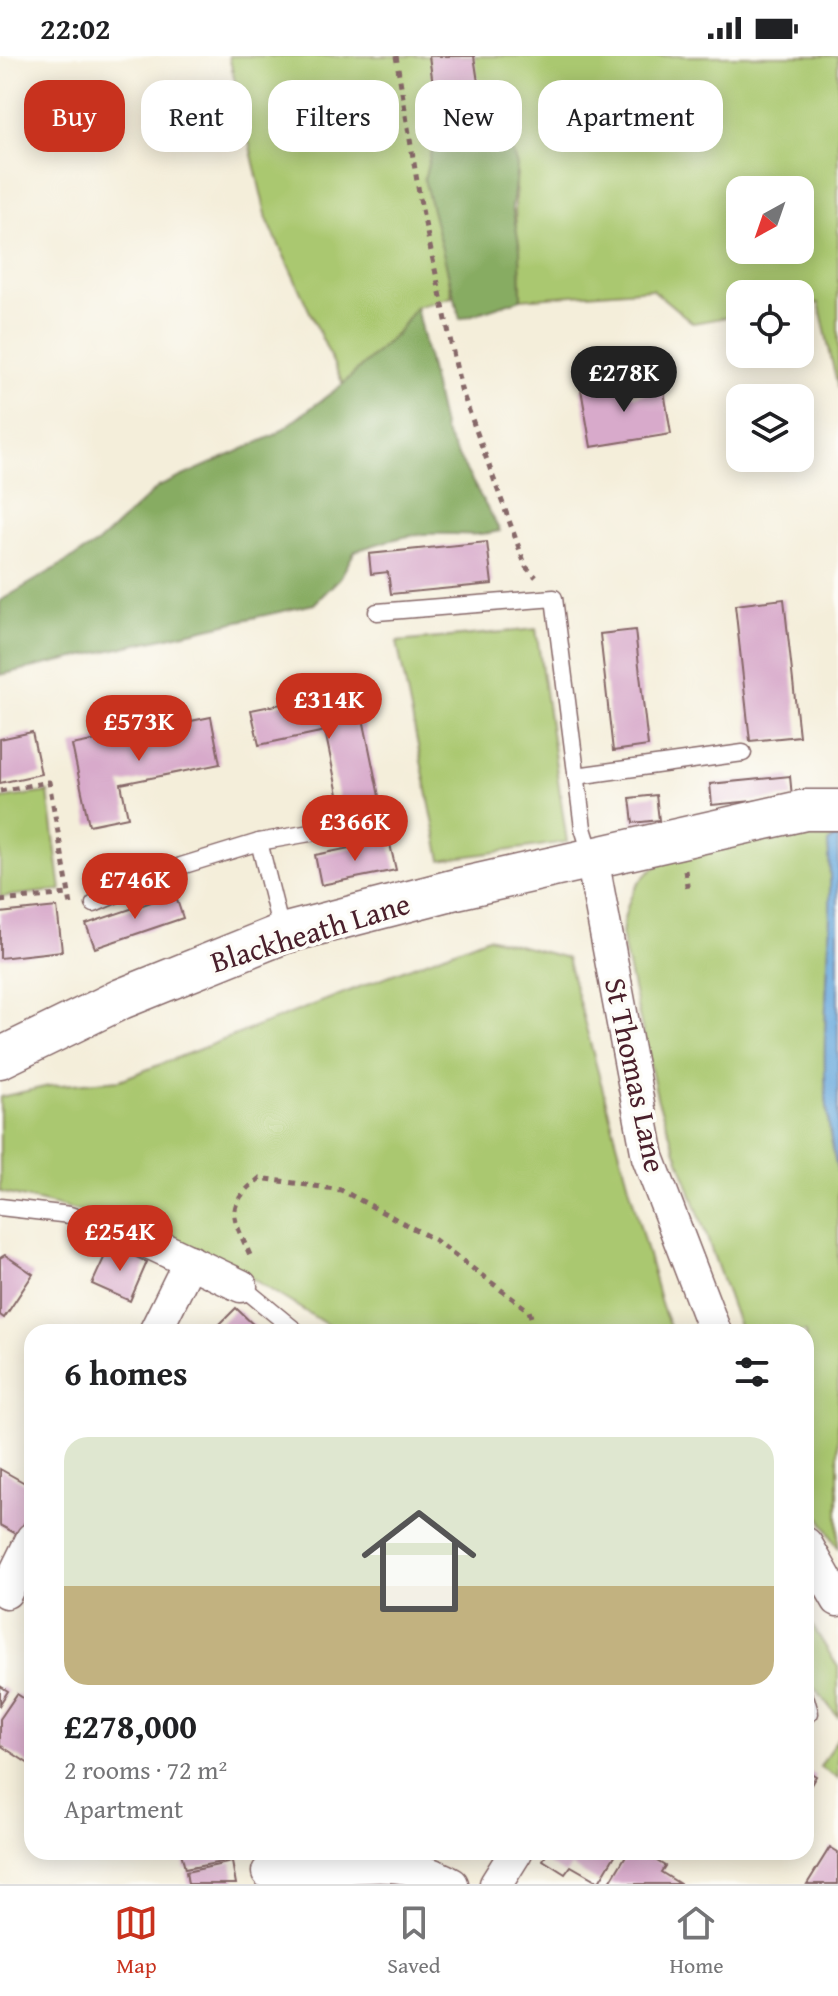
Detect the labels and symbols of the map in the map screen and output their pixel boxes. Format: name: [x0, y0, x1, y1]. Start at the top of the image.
north arrow: [726, 176, 814, 264]
pin: £278K: [568, 346, 680, 414]
pin: £314K: [273, 673, 385, 741]
pin: £573K: [83, 695, 195, 763]
pin: £366K: [299, 795, 411, 863]
pin: £746K: [79, 853, 191, 921]
street label: Blackheath Lane: [205, 881, 415, 983]
street label: St Thomas Lane: [594, 974, 678, 1176]
pin: £254K: [64, 1205, 176, 1273]

